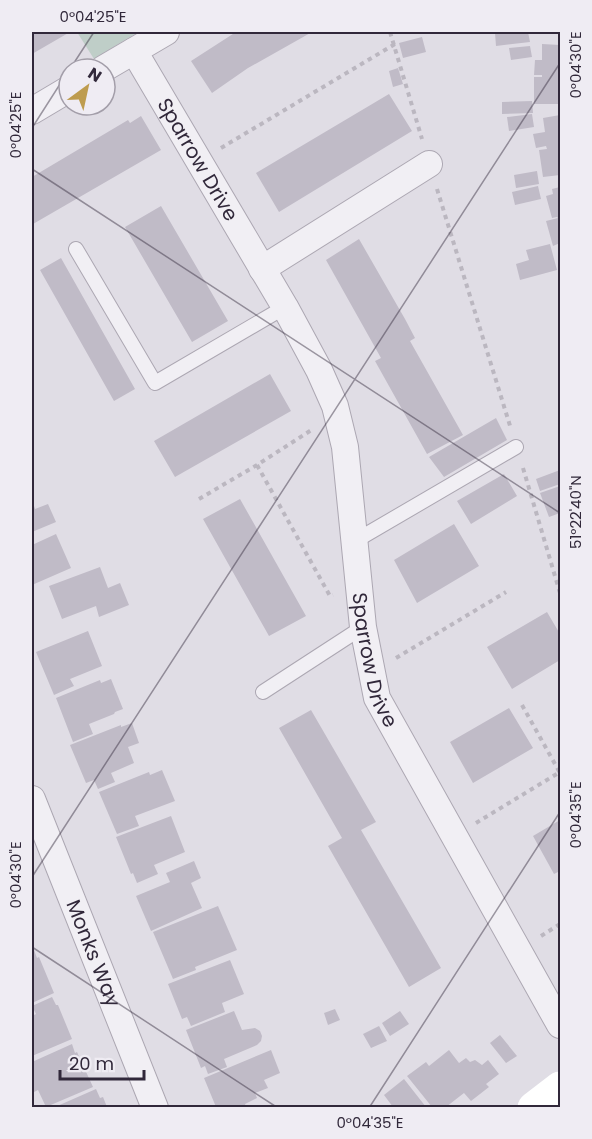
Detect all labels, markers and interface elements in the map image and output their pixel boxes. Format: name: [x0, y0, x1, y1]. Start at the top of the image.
text: 0°04'25"E: [60, 6, 126, 27]
text: 0°04'30"E: [565, 31, 586, 99]
north arrow: [57, 57, 117, 117]
text: N: [84, 62, 106, 88]
text: 0°04'25"E: [5, 92, 26, 158]
street label: Sparrow Drive: [151, 93, 245, 226]
text: 51°22'40"N: [565, 475, 586, 549]
street label: Sparrow Drive: [346, 591, 405, 732]
text: 0°04'35"E: [565, 781, 586, 849]
text: 0°04'30"E: [5, 841, 26, 909]
street label: Monks Way: [59, 895, 127, 1011]
scale bar: [60, 1043, 144, 1081]
text: 20 m: [69, 1051, 114, 1076]
text: 0°04'35"E: [336, 1112, 404, 1133]

